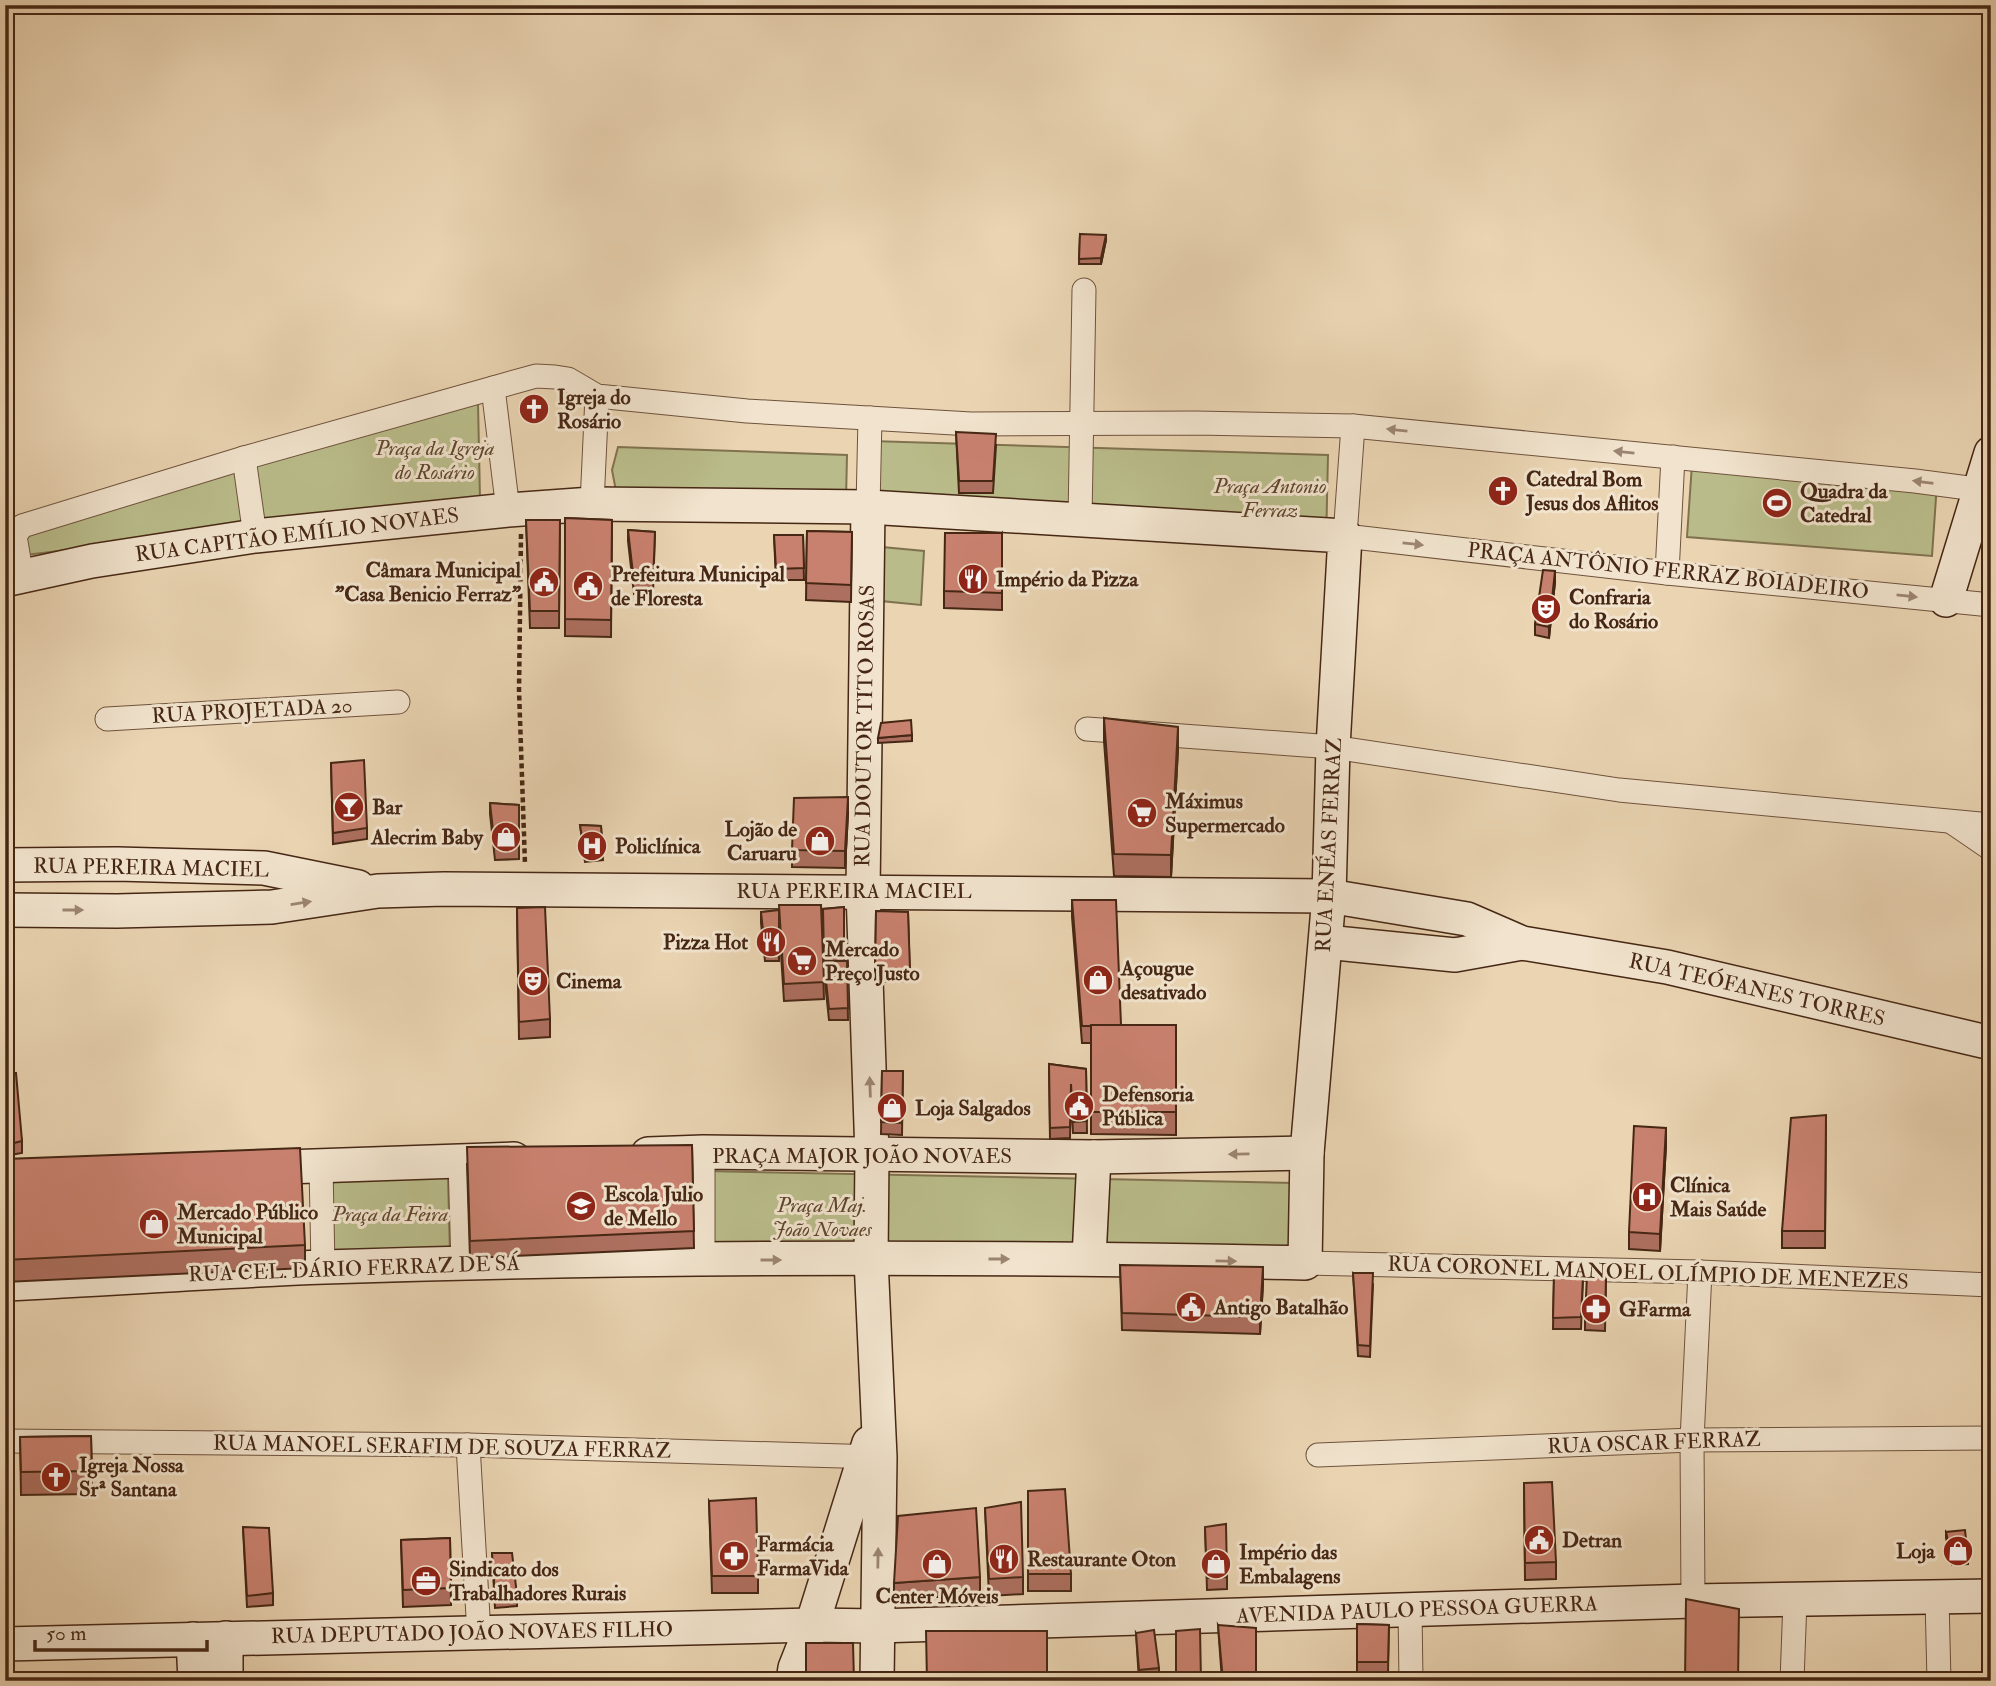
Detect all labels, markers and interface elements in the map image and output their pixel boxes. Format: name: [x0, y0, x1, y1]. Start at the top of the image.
place label: Igreja do Rosário: [557, 384, 631, 435]
church icon: Igreja do Rosário: [517, 392, 551, 426]
one-way arrow: [1386, 424, 1408, 435]
park label: Praça da Igreja do Rosário: [374, 435, 495, 486]
one-way arrow: [1612, 446, 1634, 457]
place label: Catedral Bom Jesus dos Aflitos: [1525, 466, 1658, 517]
park label: Praça Antonio Ferraz: [1213, 473, 1326, 524]
church icon: Catedral Bom Jesus dos Aflitos: [1486, 474, 1520, 508]
one-way arrow: [1912, 477, 1934, 488]
place label: Quadra da Catedral: [1800, 478, 1889, 529]
sports icon: Quadra da Catedral: [1760, 486, 1794, 520]
street label: RUA CAPITÃO EMÍLIO NOVAES: [134, 502, 460, 568]
street label: PRAÇA ANTÔNIO FERRAZ BOIADEIRO: [1466, 536, 1870, 606]
one-way arrow: [1402, 538, 1424, 549]
place label: Câmara Municipal "Casa Benicio Ferraz": [335, 557, 522, 608]
place label: Prefeitura Municipal de Floresta: [611, 561, 786, 612]
restaurant icon: Império da Pizza: [956, 562, 990, 596]
public building icon: Câmara Municipal "Casa Benicio Ferraz": [527, 565, 561, 599]
place label: Império da Pizza: [996, 566, 1139, 593]
public building icon: Prefeitura Municipal de Floresta: [571, 569, 605, 603]
place label: Confraria do Rosário: [1569, 584, 1658, 635]
street label: RUA DOUTOR TITO ROSAS: [849, 585, 881, 867]
one-way arrow: [1897, 591, 1919, 602]
theatre icon: Confraria do Rosário: [1529, 592, 1563, 626]
street label: RUA PROJETADA 20: [151, 692, 353, 730]
street label: RUA ENÉAS FERRAZ: [1310, 737, 1348, 953]
place label: Máximus Supermercado: [1164, 788, 1285, 839]
bar icon: Bar: [332, 790, 366, 824]
place label: Bar: [372, 794, 403, 821]
supermarket icon: Máximus Supermercado: [1125, 796, 1159, 830]
place label: Lojão de Caruaru: [724, 816, 797, 867]
shop icon: Alecrim Baby: [489, 820, 523, 854]
place label: Alecrim Baby: [370, 824, 484, 851]
shop icon: Lojão de Caruaru: [803, 824, 837, 858]
hospital icon: Policlínica: [575, 829, 609, 863]
place label: Policlínica: [615, 833, 702, 860]
street label: RUA PEREIRA MACIEL: [33, 852, 269, 884]
street label: RUA PEREIRA MACIEL: [736, 878, 972, 905]
one-way arrow: [290, 897, 312, 908]
one-way arrow: [63, 904, 85, 916]
restaurant icon: Pizza Hot: [754, 925, 788, 959]
place label: Pizza Hot: [663, 929, 748, 956]
place label: Mercado Preço Justo: [824, 936, 920, 987]
supermarket icon: Mercado Preço Justo: [785, 944, 819, 978]
street label: RUA TEÓFANES TORRES: [1626, 947, 1888, 1033]
place label: Açougue desativado: [1120, 955, 1206, 1006]
shop icon: Açougue desativado: [1081, 963, 1115, 997]
theatre icon: Cinema: [516, 964, 550, 998]
place label: Cinema: [556, 968, 623, 995]
one-way arrow: [864, 1076, 875, 1098]
place label: Defensoria Pública: [1102, 1081, 1195, 1132]
public building icon: Defensoria Pública: [1062, 1089, 1096, 1123]
shop icon: Loja Salgados: [875, 1091, 909, 1125]
place label: Loja Salgados: [915, 1095, 1031, 1122]
street label: PRAÇA MAJOR JOÃO NOVAES: [712, 1143, 1012, 1170]
one-way arrow: [1227, 1149, 1249, 1160]
place label: Clínica Mais Saúde: [1669, 1172, 1767, 1223]
hospital icon: Clínica Mais Saúde: [1630, 1180, 1664, 1214]
place label: Escola Julio de Mello: [604, 1181, 703, 1232]
school or university icon: Escola Julio de Mello: [564, 1189, 598, 1223]
park label: Praça Maj. João Novaes: [772, 1192, 873, 1243]
place label: Mercado Público Municipal: [176, 1199, 318, 1250]
park label: Praça da Feira: [331, 1201, 448, 1228]
shop icon: Mercado Público Municipal: [137, 1207, 171, 1241]
street label: RUA CEL. DÁRIO FERRAZ DE SÁ: [188, 1250, 520, 1288]
street label: RUA CORONEL MANOEL OLÍMPIO DE MENEZES: [1387, 1250, 1909, 1296]
one-way arrow: [988, 1253, 1010, 1265]
one-way arrow: [761, 1254, 783, 1266]
one-way arrow: [1216, 1256, 1238, 1267]
public building icon: Antigo Batalhão: [1174, 1290, 1208, 1324]
pharmacy icon: GFarma: [1579, 1292, 1613, 1326]
place label: Antigo Batalhão: [1213, 1294, 1348, 1321]
place label: GFarma: [1619, 1296, 1692, 1323]
street label: RUA OSCAR FERRAZ: [1547, 1426, 1761, 1460]
street label: RUA MANOEL SERAFIM DE SOUZA FERRAZ: [213, 1430, 672, 1465]
place label: Igreja Nossa Srª Santana: [79, 1452, 185, 1503]
church icon: Igreja Nossa Srª Santana: [39, 1460, 73, 1494]
public building icon: Detran: [1522, 1523, 1556, 1557]
place label: Detran: [1562, 1527, 1622, 1554]
place label: Farmácia FarmaVida: [757, 1531, 850, 1582]
shop icon: Loja: [1941, 1534, 1975, 1568]
place label: Loja: [1896, 1538, 1936, 1565]
pharmacy icon: Farmácia FarmaVida: [717, 1539, 751, 1573]
place label: Império das Embalagens: [1239, 1539, 1340, 1590]
restaurant icon: Restaurante Oton: [987, 1542, 1021, 1576]
place label: Restaurante Oton: [1027, 1546, 1176, 1573]
one-way arrow: [872, 1547, 884, 1569]
shop icon: Center Móveis: [920, 1547, 954, 1581]
shop icon: Império das Embalagens: [1199, 1547, 1233, 1581]
place label: Sindicato dos Trabalhadores Rurais: [448, 1556, 626, 1607]
office icon: Sindicato dos Trabalhadores Rurais: [409, 1564, 443, 1598]
place label: Center Móveis: [876, 1583, 998, 1610]
street label: AVENIDA PAULO PESSOA GUERRA: [1235, 1590, 1598, 1630]
scale bar: [35, 1609, 206, 1653]
street label: RUA DEPUTADO JOÃO NOVAES FILHO: [271, 1616, 673, 1650]
text: 50 m: [46, 1620, 87, 1647]

